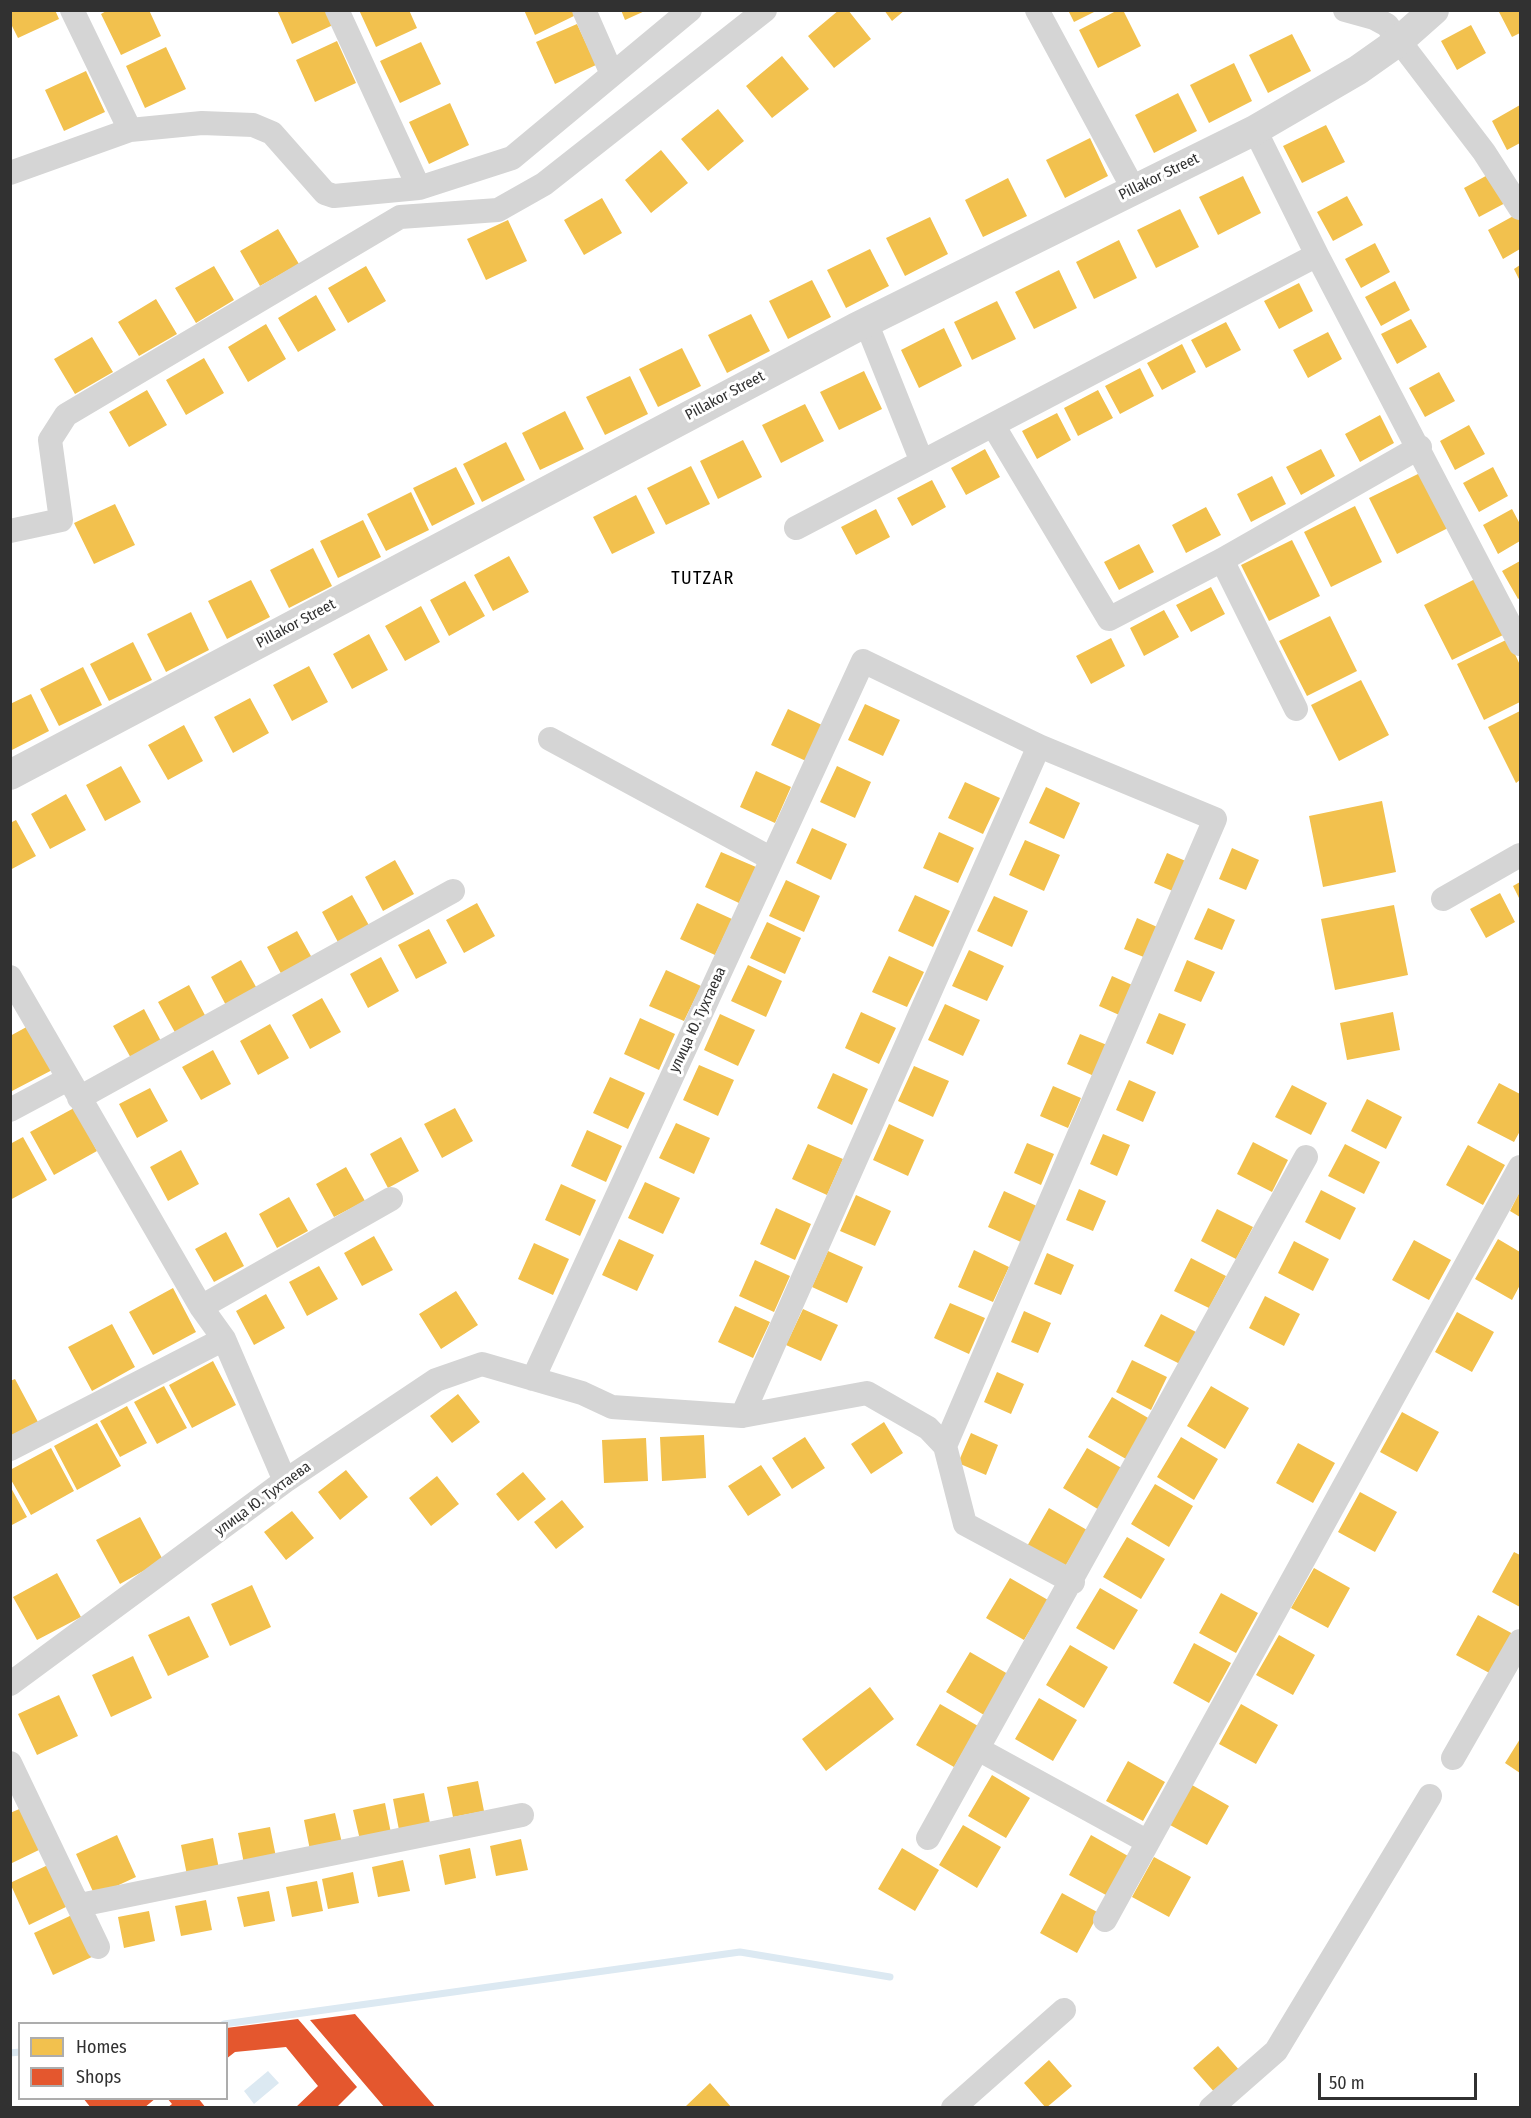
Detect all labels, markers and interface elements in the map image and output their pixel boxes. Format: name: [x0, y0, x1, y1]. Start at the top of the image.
street label: Pillakor Street: [1116, 150, 1202, 204]
street label: Pillakor Street: [682, 368, 768, 424]
district label: TUTZAR: [671, 568, 735, 590]
street label: Pillakor Street: [253, 596, 339, 652]
street label: улица Ю. Тухтаева: [666, 964, 730, 1076]
street label: улица Ю. Тухтаева: [211, 1458, 315, 1540]
legend: [18, 2022, 228, 2100]
text: Homes: [76, 2036, 127, 2058]
scale bar: [1321, 2061, 1480, 2099]
text: Shops: [76, 2066, 121, 2088]
text: 50 m: [1329, 2072, 1365, 2094]

